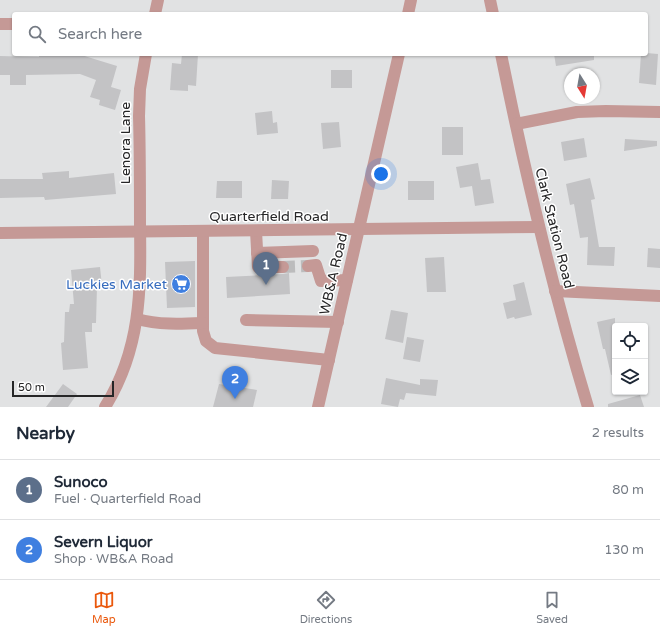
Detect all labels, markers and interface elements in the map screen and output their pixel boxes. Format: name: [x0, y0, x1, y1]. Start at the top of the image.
search box: [12, 12, 648, 56]
icon: search: [26, 23, 48, 45]
text: Search here: [58, 25, 142, 43]
north arrow: [564, 68, 600, 104]
street label: Lenora Lane: [117, 102, 134, 184]
your location: [371, 164, 391, 184]
street label: Clark Station Road: [531, 166, 578, 290]
street label: Quarterfield Road: [209, 208, 329, 225]
street label: WB&A Road: [316, 232, 351, 317]
pin: 1: [253, 252, 279, 285]
supermarket icon: Luckies Market: [170, 273, 192, 295]
place label: Luckies Market: [66, 276, 168, 293]
map controls: [612, 323, 648, 395]
button: locate: [612, 323, 648, 359]
button: layers: [612, 359, 648, 395]
pin: 2: [222, 366, 248, 399]
scale bar: [12, 379, 114, 398]
text: 50 m: [18, 381, 45, 394]
text: Nearby: [16, 423, 75, 444]
text: 2 results: [592, 425, 644, 441]
text: Sunoco: [54, 473, 108, 491]
text: 1: [25, 482, 33, 498]
text: 80 m: [612, 482, 644, 498]
text: Fuel · Quarterfield Road: [54, 491, 201, 507]
text: Severn Liquor: [54, 533, 153, 551]
text: 2: [25, 542, 33, 558]
text: 130 m: [604, 542, 644, 558]
text: Shop · WB&A Road: [54, 551, 173, 567]
tab: Map: [92, 589, 116, 626]
tab: Directions: [300, 589, 352, 626]
tab: Saved: [536, 589, 568, 626]

